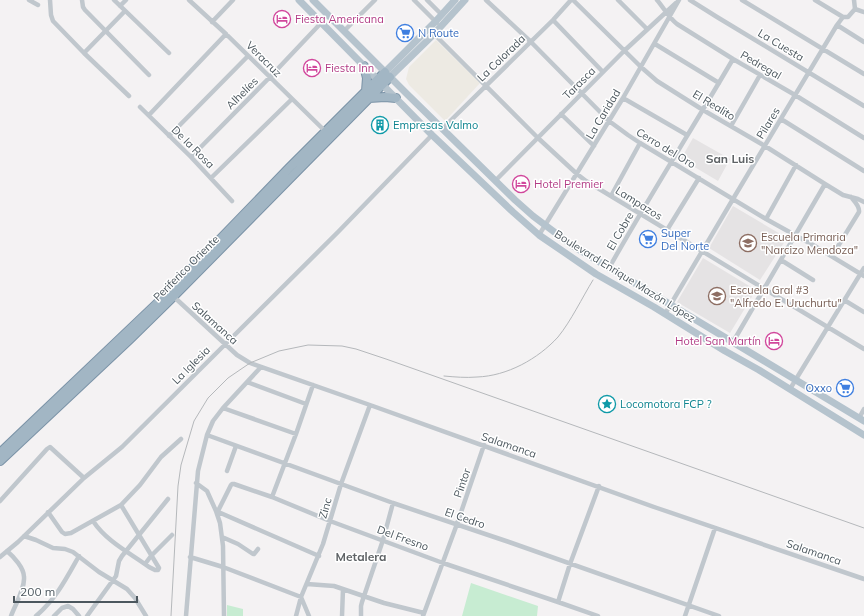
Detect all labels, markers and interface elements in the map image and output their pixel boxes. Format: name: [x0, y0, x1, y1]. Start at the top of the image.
hotel icon: Fiesta Americana: [272, 9, 292, 29]
place label: Fiesta Americana: [295, 12, 384, 26]
supermarket icon: N Route: [395, 23, 415, 43]
place label: N Route: [418, 26, 459, 40]
street label: La Cuesta: [756, 26, 806, 64]
street label: La Colorada: [474, 32, 528, 84]
street label: Veracruz: [243, 38, 285, 80]
street label: Pedregal: [738, 48, 784, 82]
hotel icon: Fiesta Inn: [302, 58, 322, 78]
place label: Fiesta Inn: [325, 61, 374, 75]
street label: Tarasca: [560, 64, 598, 102]
street label: Alhelíes: [223, 74, 261, 112]
street label: La Caridad: [583, 86, 623, 142]
street label: El Realito: [690, 87, 738, 123]
street label: Pilares: [753, 105, 783, 141]
building icon: Empresas Valmo: [370, 115, 390, 135]
place label: Empresas Valmo: [393, 118, 478, 132]
street label: De la Rosa: [169, 123, 217, 171]
street label: Cerro del Oro: [634, 125, 698, 171]
district label: San Luis: [706, 151, 754, 166]
hotel icon: Hotel Premier: [511, 174, 531, 194]
place label: Hotel Premier: [534, 177, 603, 191]
street label: Lampazos: [613, 183, 665, 223]
street label: El Cobre: [603, 209, 637, 253]
place label: Super Del Norte: [661, 226, 709, 253]
street label: Boulevard Enrique Mazón López: [552, 227, 698, 325]
supermarket icon: Super Del Norte: [638, 229, 658, 249]
place label: Escuela Primaria "Narcizo Mendoza": [761, 230, 858, 257]
street label: Periferico Oriente: [150, 232, 222, 304]
school or university icon: Escuela Primaria "Narcizo Mendoza": [738, 233, 758, 253]
place label: Escuela Gral #3 "Alfredo E. Uruchurtu": [730, 283, 842, 310]
school or university icon: Escuela Gral #3 "Alfredo E. Uruchurtu": [707, 286, 727, 306]
street label: Salamanca: [189, 299, 241, 347]
hotel icon: Hotel San Martín: [764, 331, 784, 351]
place label: Hotel San Martín: [675, 334, 761, 348]
street label: La Iglesia: [169, 343, 213, 387]
supermarket icon: Oxxo: [835, 378, 855, 398]
place label: Oxxo: [806, 381, 832, 395]
place icon: Locomotora FCP ?: [597, 394, 617, 414]
place label: Locomotora FCP ?: [620, 397, 712, 411]
street label: Salamanca: [480, 429, 538, 461]
street label: Pintor: [450, 466, 474, 500]
street label: Zinc: [315, 495, 335, 520]
street label: El Cedro: [443, 505, 487, 531]
street label: Del Fresno: [375, 522, 431, 554]
street label: Salamanca: [785, 536, 843, 568]
district label: Metalera: [336, 549, 386, 564]
scale bar: [14, 578, 137, 604]
text: 200 m: [20, 584, 55, 599]

